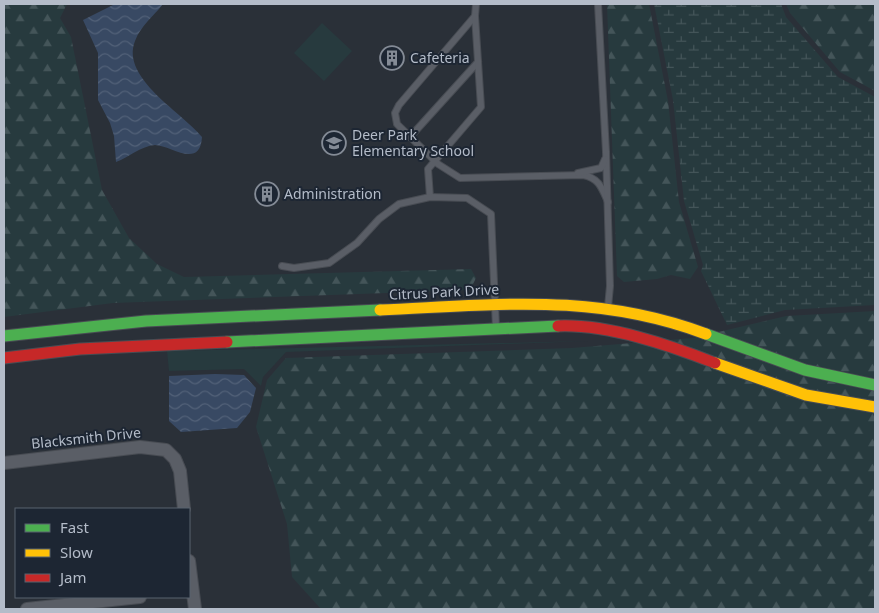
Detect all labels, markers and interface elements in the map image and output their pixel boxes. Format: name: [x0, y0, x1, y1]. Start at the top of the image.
building icon: Cafeteria: [379, 45, 405, 71]
place label: Cafeteria: [410, 48, 470, 67]
place label: Deer Park Elementary School: [352, 125, 474, 160]
school or university icon: Deer Park Elementary School: [321, 130, 347, 156]
building icon: Administration: [254, 181, 280, 207]
place label: Administration: [284, 184, 381, 203]
street label: Citrus Park Drive: [388, 279, 500, 304]
street label: Blacksmith Drive: [30, 422, 142, 453]
legend: [15, 508, 190, 598]
text: Fast: [60, 517, 89, 537]
text: Slow: [60, 542, 93, 562]
text: Jam: [58, 567, 87, 587]

